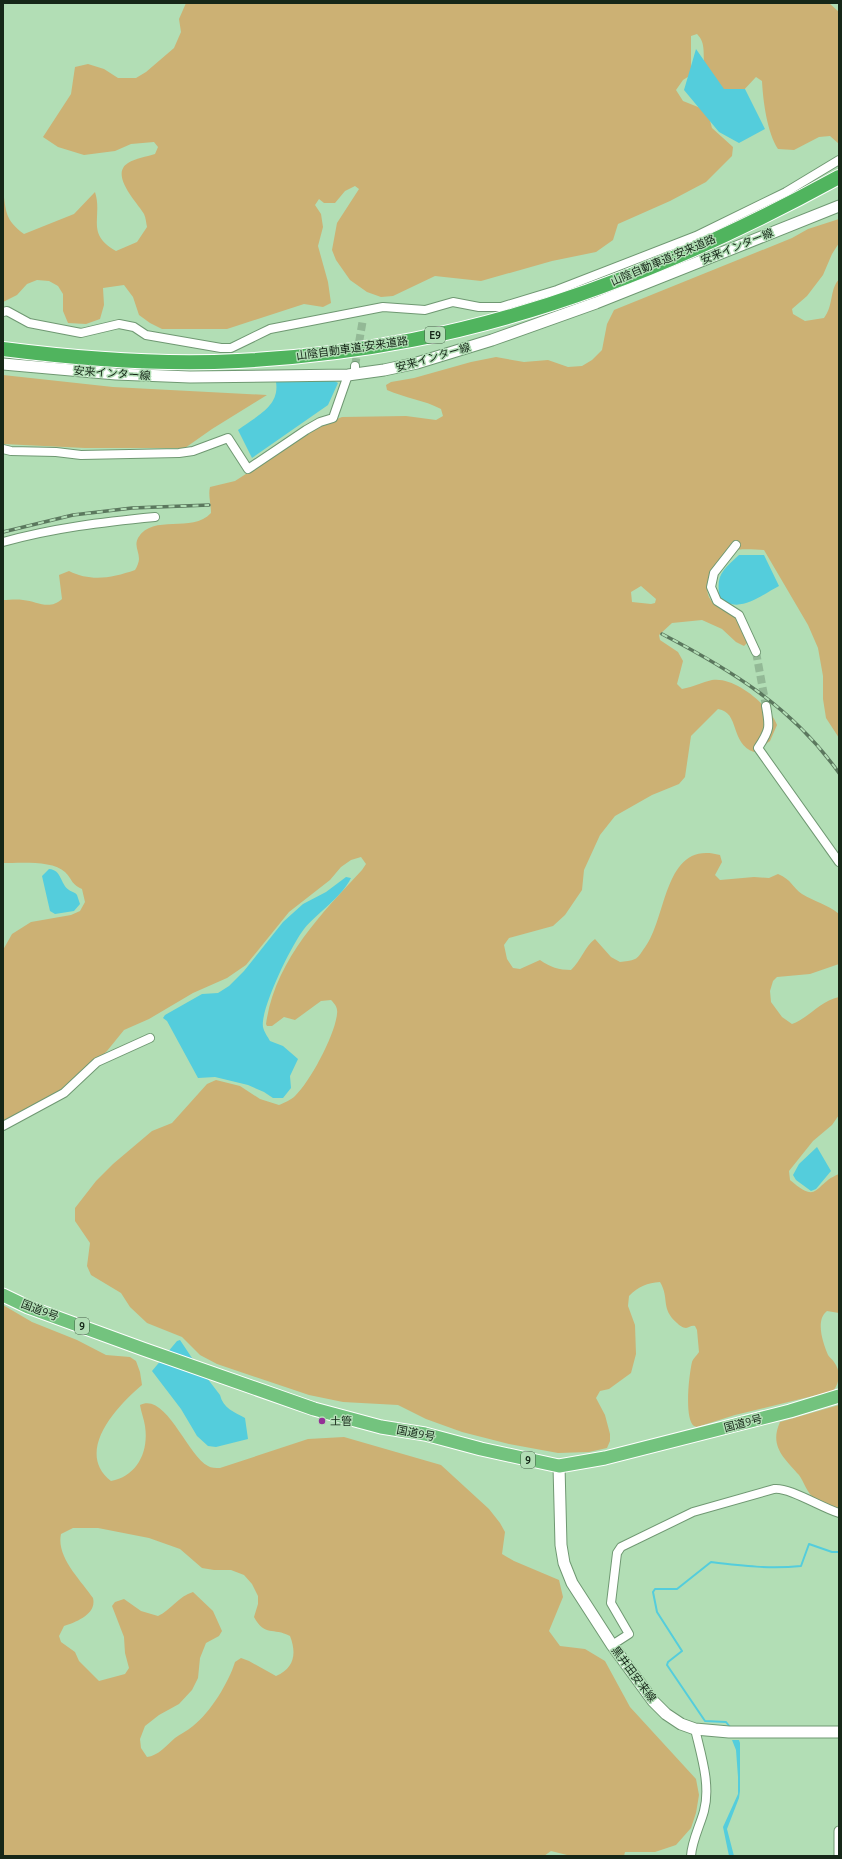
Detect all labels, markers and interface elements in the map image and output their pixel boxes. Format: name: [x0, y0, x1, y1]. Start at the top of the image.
street label: 安来インター線: [699, 226, 775, 266]
street label: 山陰自動車道;安来道路: [609, 232, 717, 288]
road number: E9: [425, 327, 445, 343]
street label: 山陰自動車道;安来道路: [295, 334, 409, 362]
street label: 安来インター線: [394, 341, 472, 373]
street label: 安来インター線: [73, 364, 151, 382]
street label: 国道9号: [20, 1297, 60, 1323]
road number: 9: [75, 1318, 89, 1334]
street label: 国道9号: [723, 1412, 763, 1434]
place label: 土管: [330, 1415, 352, 1427]
marker: 土管: [317, 1416, 327, 1426]
street label: 国道9号: [396, 1423, 436, 1443]
road number: 9: [521, 1452, 535, 1468]
street label: 黒井田安来線: [609, 1644, 659, 1704]

